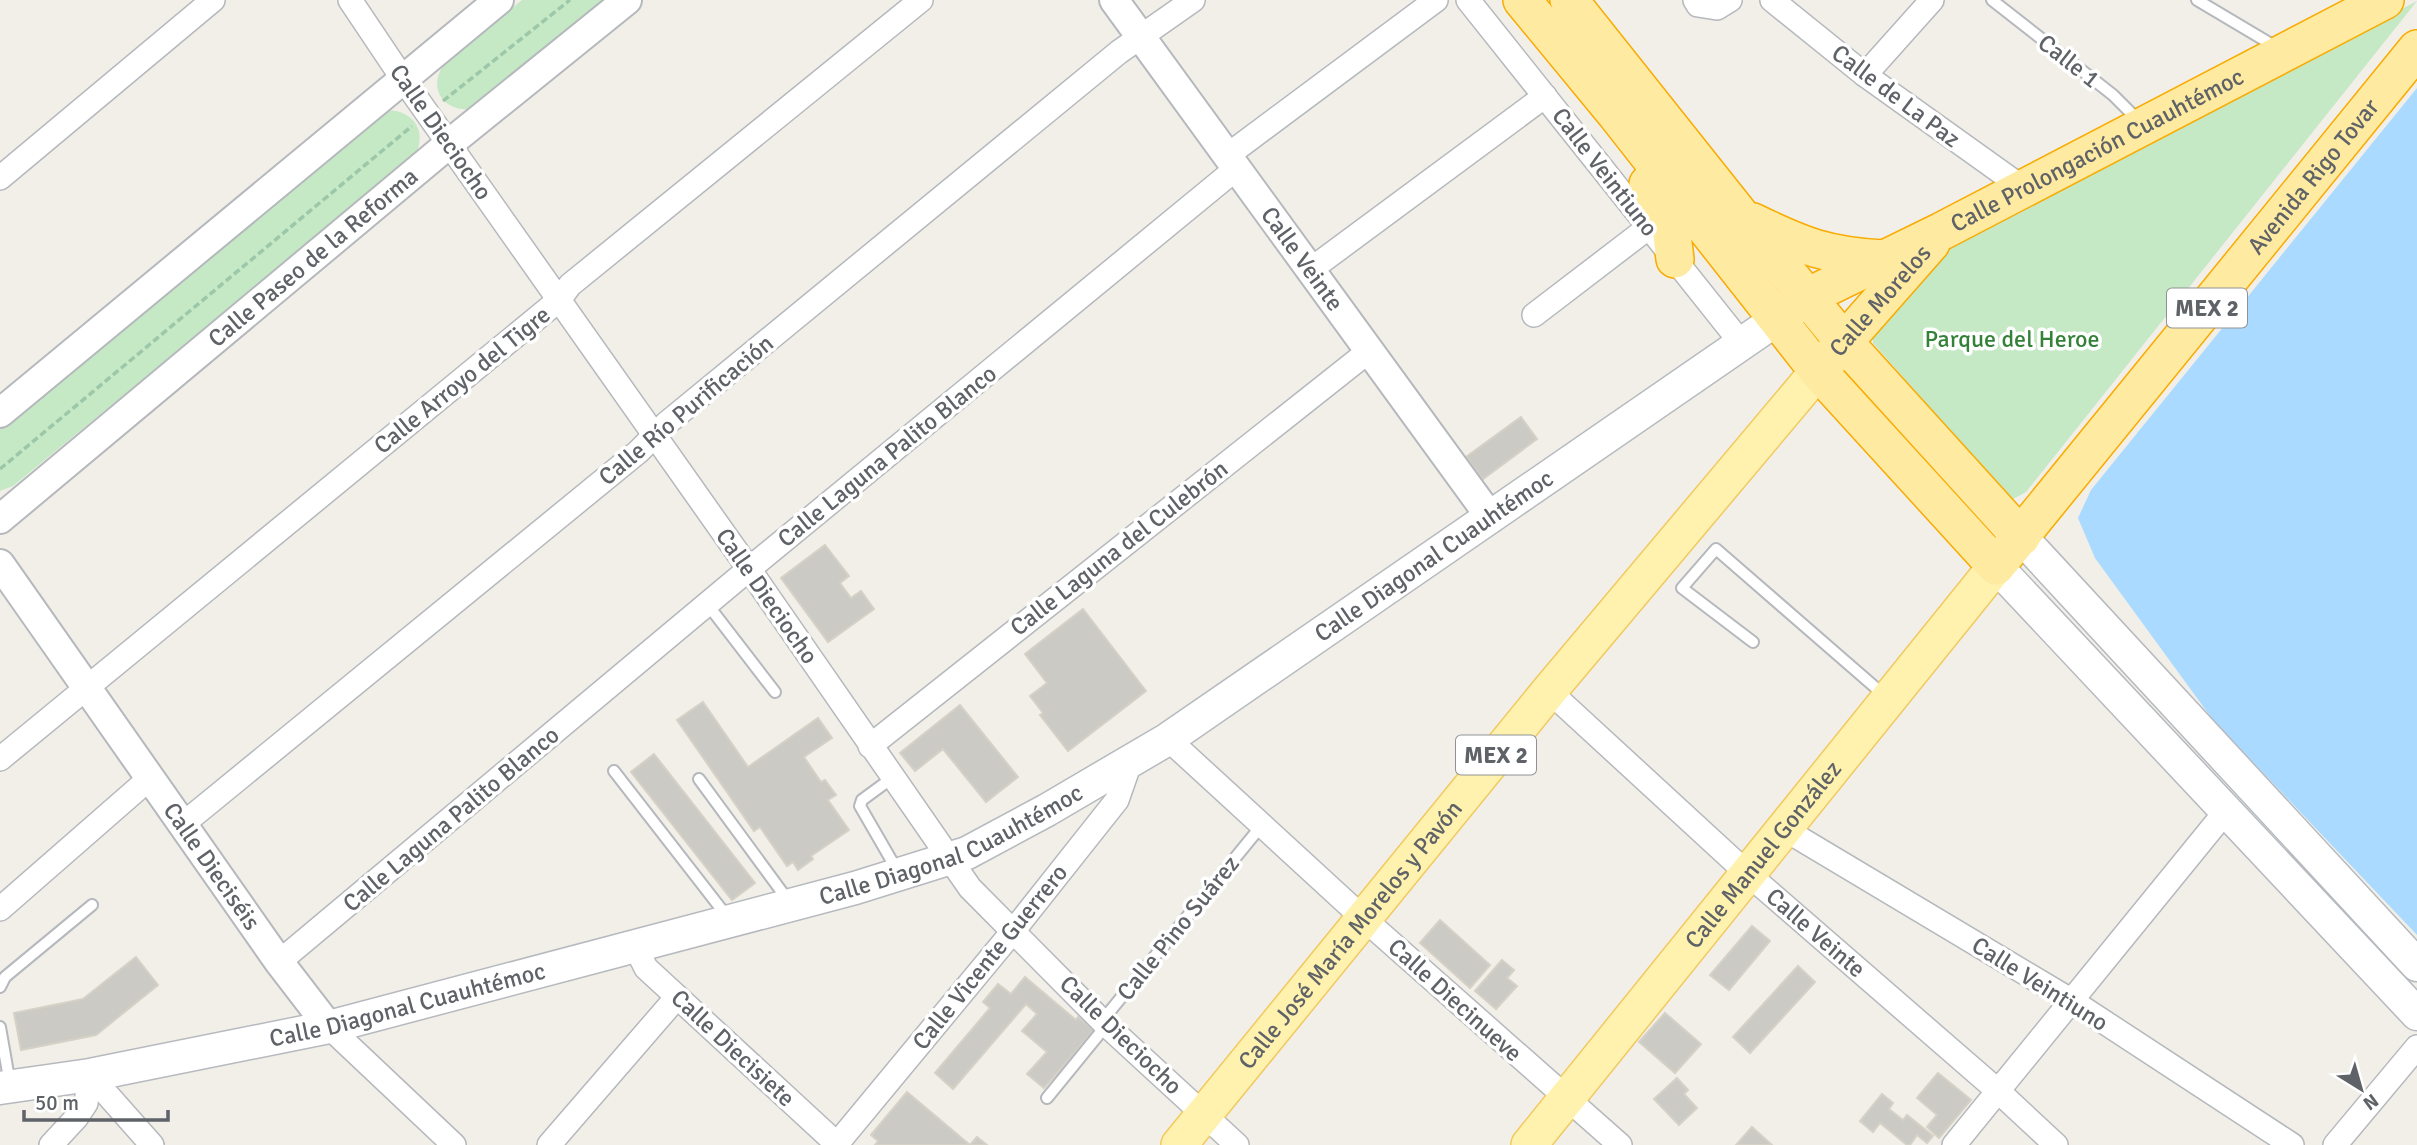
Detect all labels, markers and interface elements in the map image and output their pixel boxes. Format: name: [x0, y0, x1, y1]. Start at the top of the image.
street label: Calle 1: [2032, 28, 2106, 94]
street label: Calle de La Paz: [1826, 38, 1966, 154]
street label: Calle Dieciocho: [383, 58, 499, 206]
street label: Calle Prolongación Cuauhtémoc: [1945, 61, 2249, 239]
street label: Avenida Rigo Tovar: [2241, 92, 2386, 260]
street label: Calle Veintiuno: [1545, 102, 1665, 242]
street label: Calle Paseo de la Reforma: [202, 161, 424, 354]
street label: Calle Veinte: [1254, 201, 1350, 317]
street label: Calle Morelos: [1823, 238, 1938, 363]
road number: MEX 2: [2167, 288, 2247, 328]
street label: Calle Arroyo del Tigre: [368, 300, 556, 460]
park label: Parque del Heroe: [1924, 324, 2100, 354]
street label: Calle Río Purificación: [592, 328, 780, 492]
street label: Calle Laguna Palito Blanco: [771, 358, 1003, 554]
street label: Calle Laguna del Culebrón: [1004, 454, 1234, 642]
street label: Calle Diagonal Cuauhtémoc: [1309, 463, 1559, 649]
street label: Calle Dieciocho: [709, 522, 825, 670]
street label: Calle Laguna Palito Blanco: [337, 720, 565, 918]
road number: MEX 2: [1456, 736, 1536, 775]
street label: Calle Manuel González: [1678, 755, 1848, 955]
street label: Calle Diagonal Cuauhtémoc: [816, 777, 1088, 912]
street label: Calle José María Morelos y Pavón: [1232, 794, 1469, 1075]
street label: Calle Dieciséis: [157, 796, 267, 936]
street label: Calle Pino Suárez: [1110, 849, 1246, 1007]
street label: Calle Vicente Guerrero: [906, 858, 1074, 1056]
street label: Calle Veinte: [1760, 882, 1872, 984]
street label: Calle Veintiuno: [1966, 930, 2114, 1038]
street label: Calle Diecinueve: [1382, 932, 1528, 1068]
street label: Calle Diagonal Cuauhtémoc: [267, 956, 548, 1054]
street label: Calle Dieciocho: [1053, 969, 1189, 1101]
street label: Calle Diecisiete: [665, 983, 801, 1113]
north arrow: [2326, 1054, 2396, 1124]
scale bar: [24, 1078, 168, 1122]
text: N: [2358, 1088, 2383, 1115]
text: 50 m: [35, 1090, 79, 1116]

